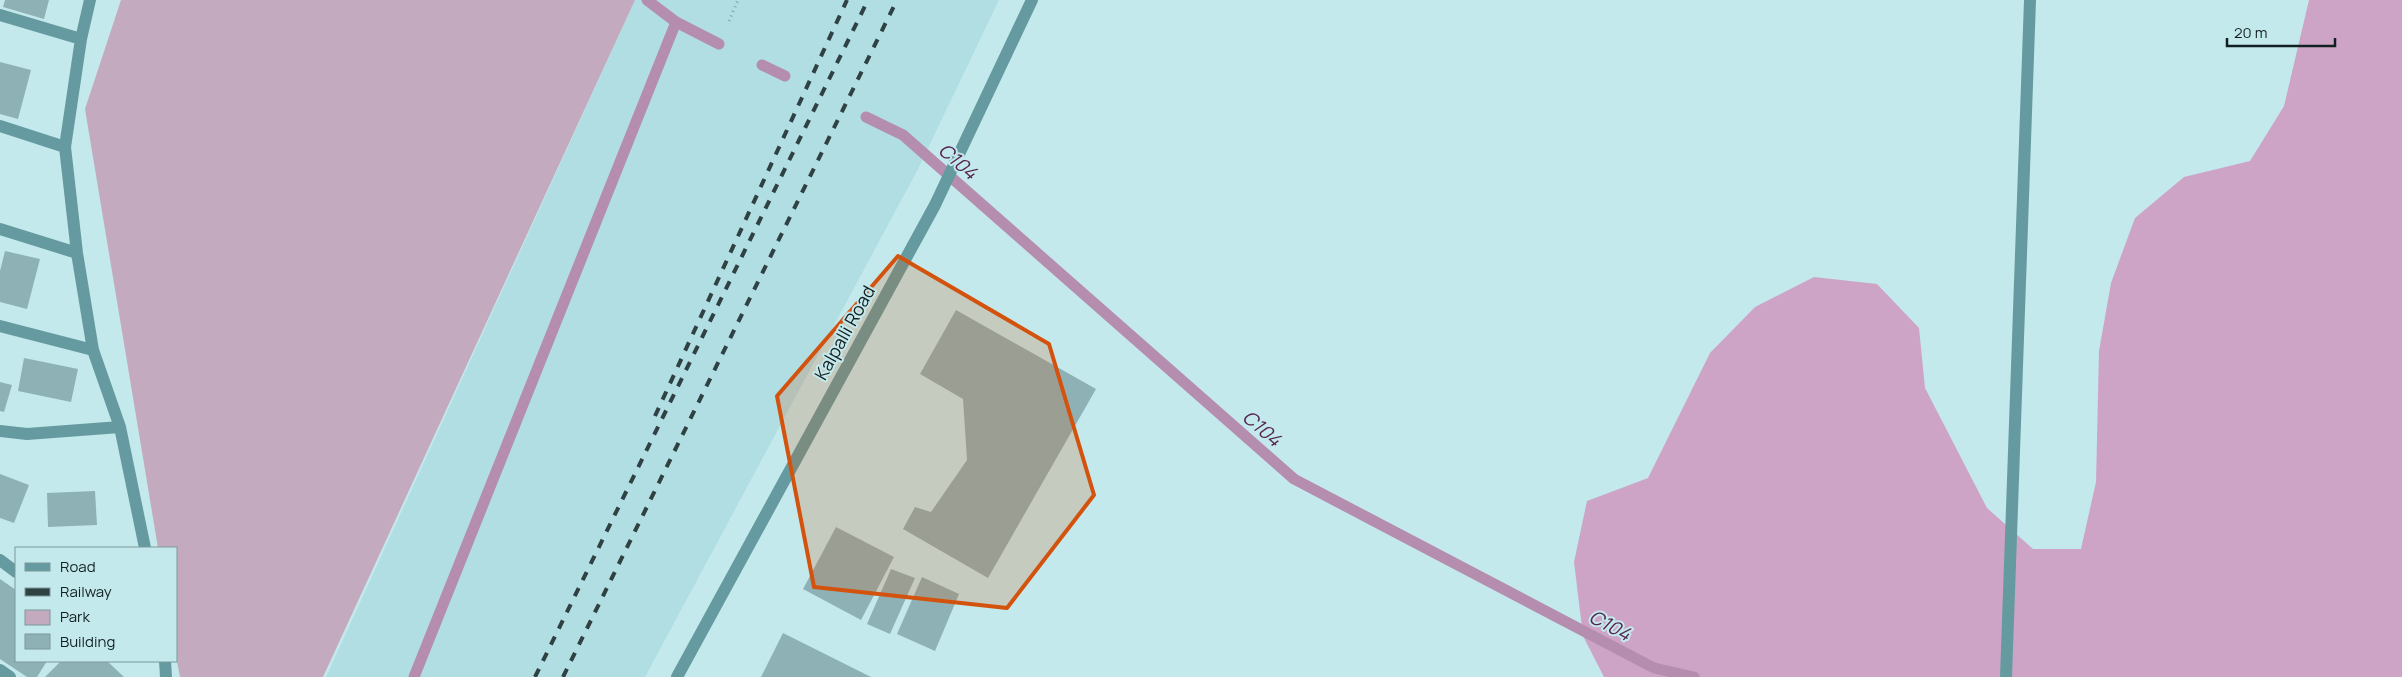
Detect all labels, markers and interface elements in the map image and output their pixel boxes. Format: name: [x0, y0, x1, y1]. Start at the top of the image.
scale bar: [2227, 15, 2334, 47]
text: 20 m: [2234, 22, 2267, 43]
water label: C104: [933, 137, 984, 186]
street label: Kalpalli Road: [808, 281, 880, 384]
water label: C104: [1237, 404, 1288, 453]
legend: [15, 547, 178, 662]
text: Road: [60, 556, 96, 577]
text: Railway: [60, 581, 112, 602]
water label: C104: [1585, 603, 1636, 647]
text: Park: [60, 606, 90, 627]
text: Building: [60, 631, 115, 652]

